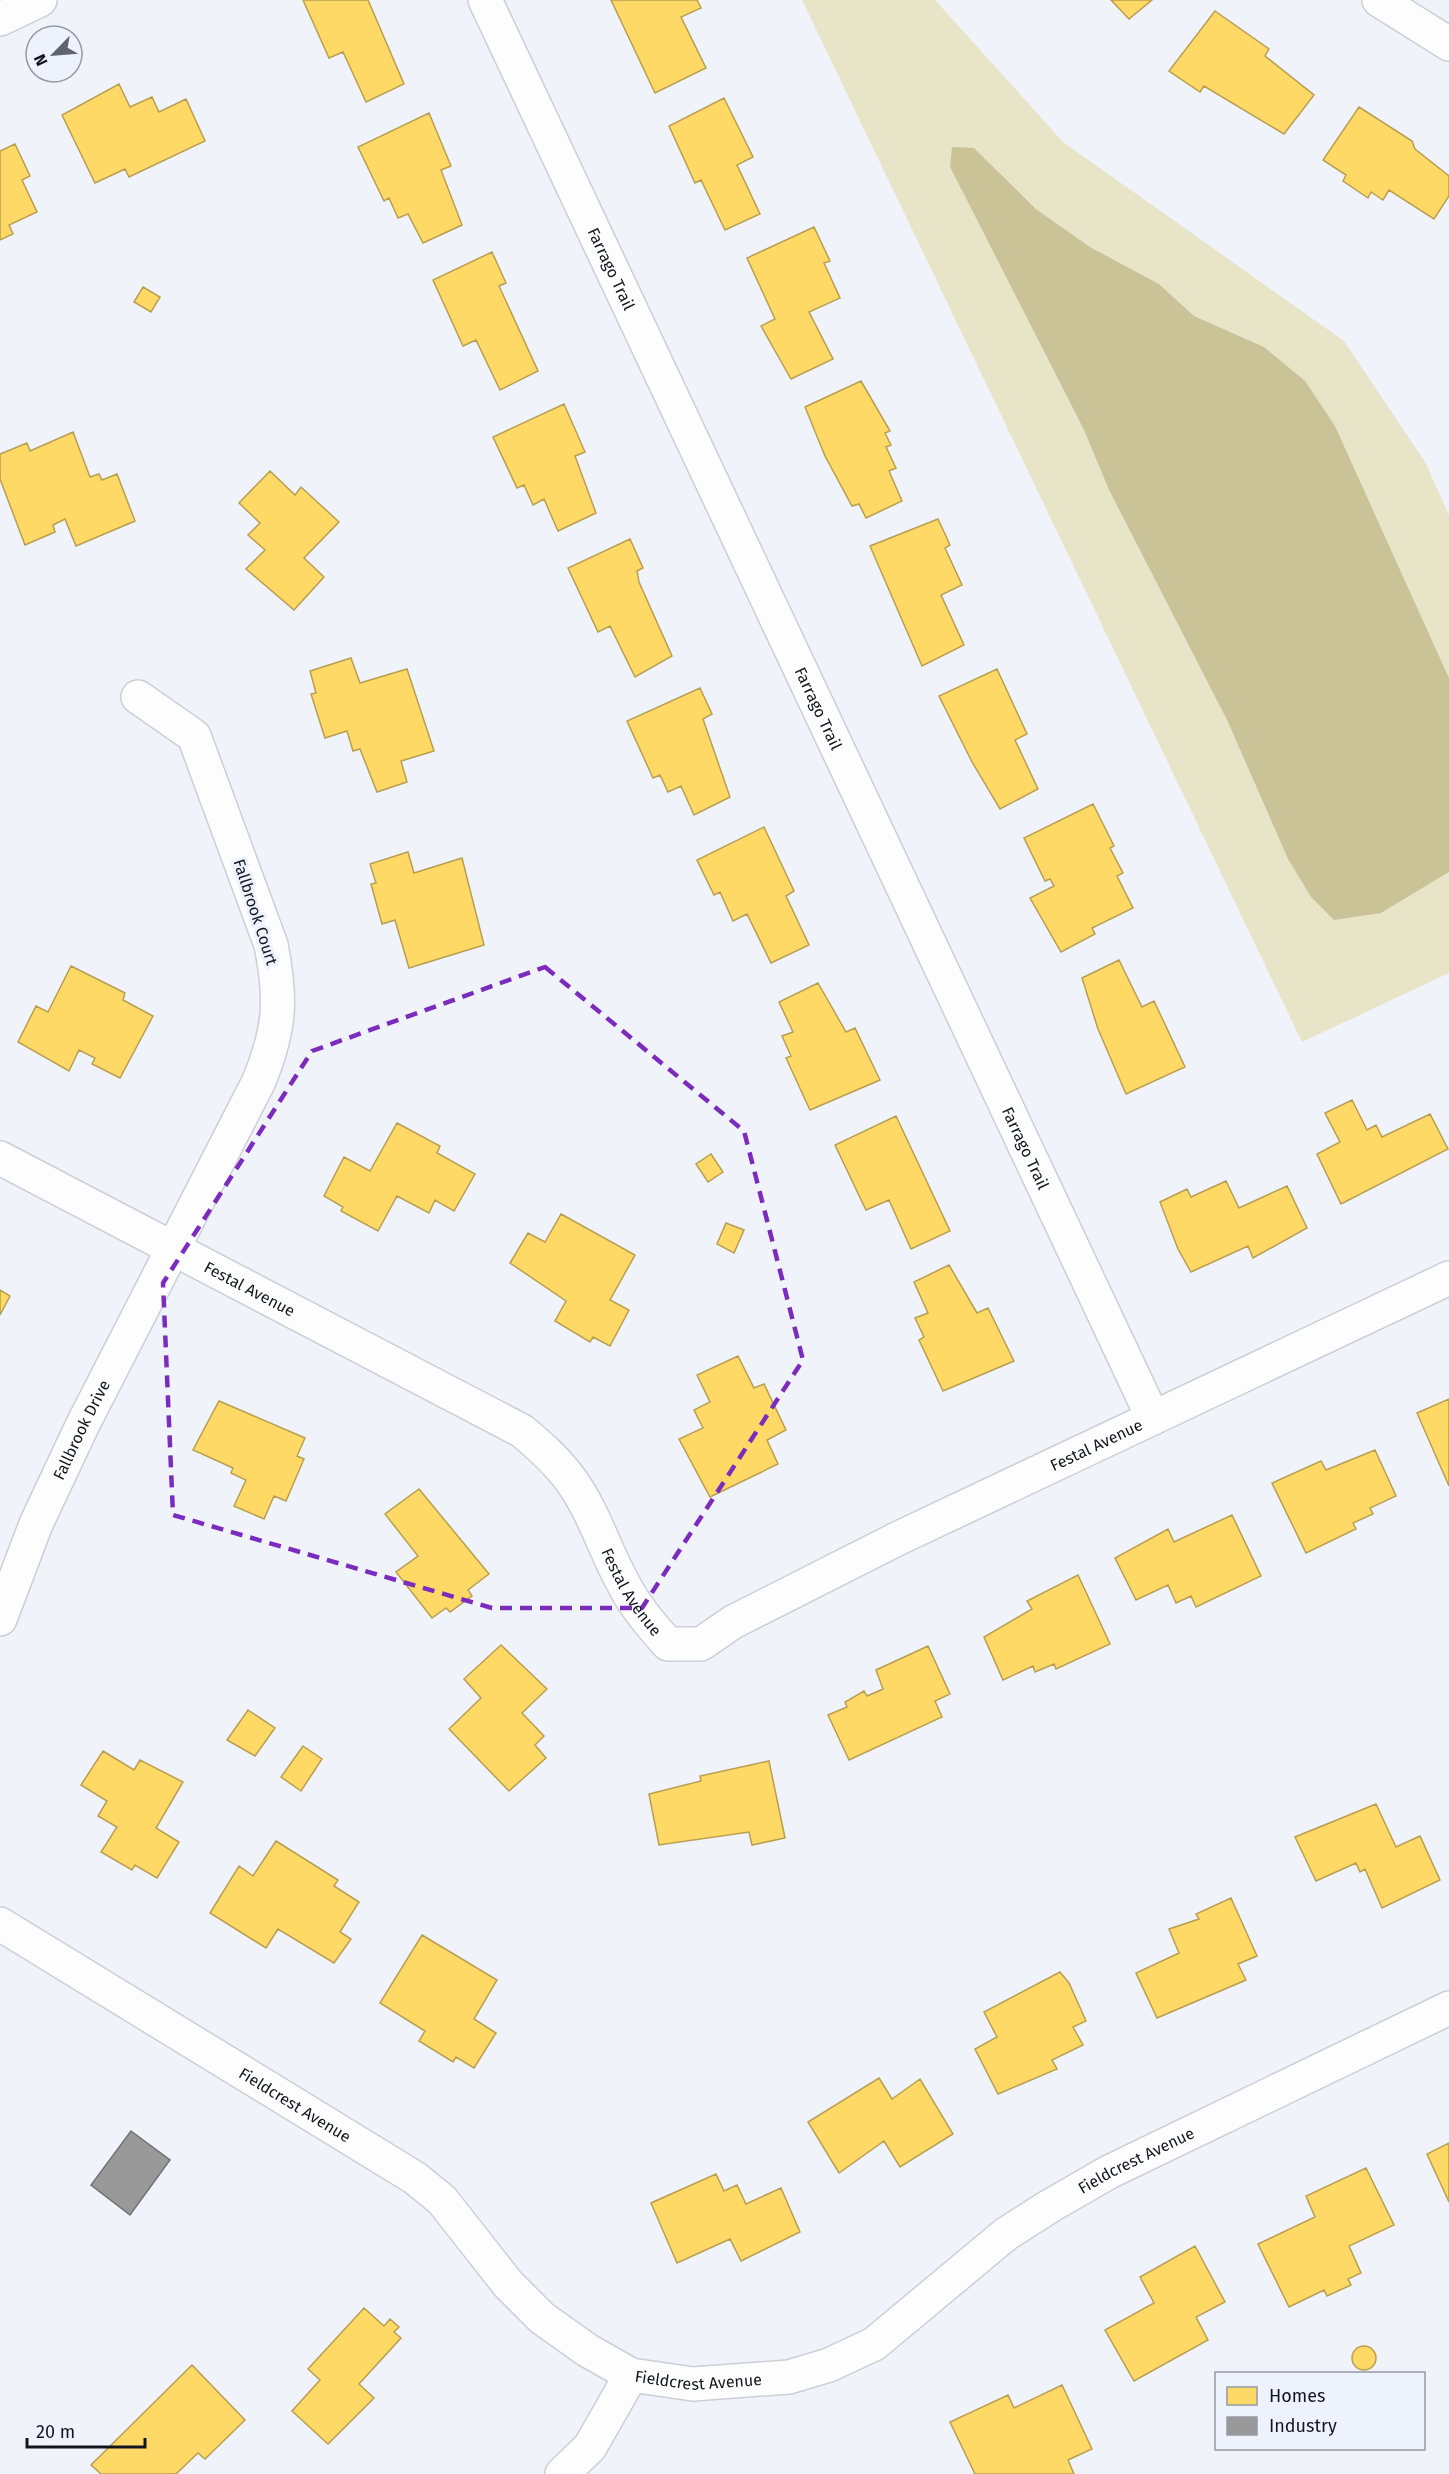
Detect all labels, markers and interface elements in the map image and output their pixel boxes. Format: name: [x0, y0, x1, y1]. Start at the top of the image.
north arrow: [24, 24, 84, 84]
text: N: [30, 51, 52, 69]
street label: Farrago Trail: [584, 225, 639, 313]
street label: Farrago Trail: [791, 664, 846, 753]
street label: Fallbrook Court: [229, 857, 282, 968]
street label: Farrago Trail: [998, 1104, 1053, 1193]
street label: Festal Avenue: [201, 1258, 298, 1321]
street label: Fallbrook Drive: [49, 1377, 114, 1483]
street label: Festal Avenue: [1047, 1415, 1146, 1475]
street label: Festal Avenue: [597, 1545, 665, 1640]
street label: Fieldcrest Avenue: [236, 2064, 354, 2146]
street label: Fieldcrest Avenue: [1075, 2123, 1197, 2198]
street label: Fieldcrest Avenue: [634, 2367, 763, 2394]
legend: [1215, 2372, 1425, 2450]
text: Homes: [1269, 2385, 1325, 2407]
scale bar: [27, 2411, 146, 2449]
text: Industry: [1269, 2415, 1337, 2437]
text: 20 m: [36, 2421, 75, 2443]

